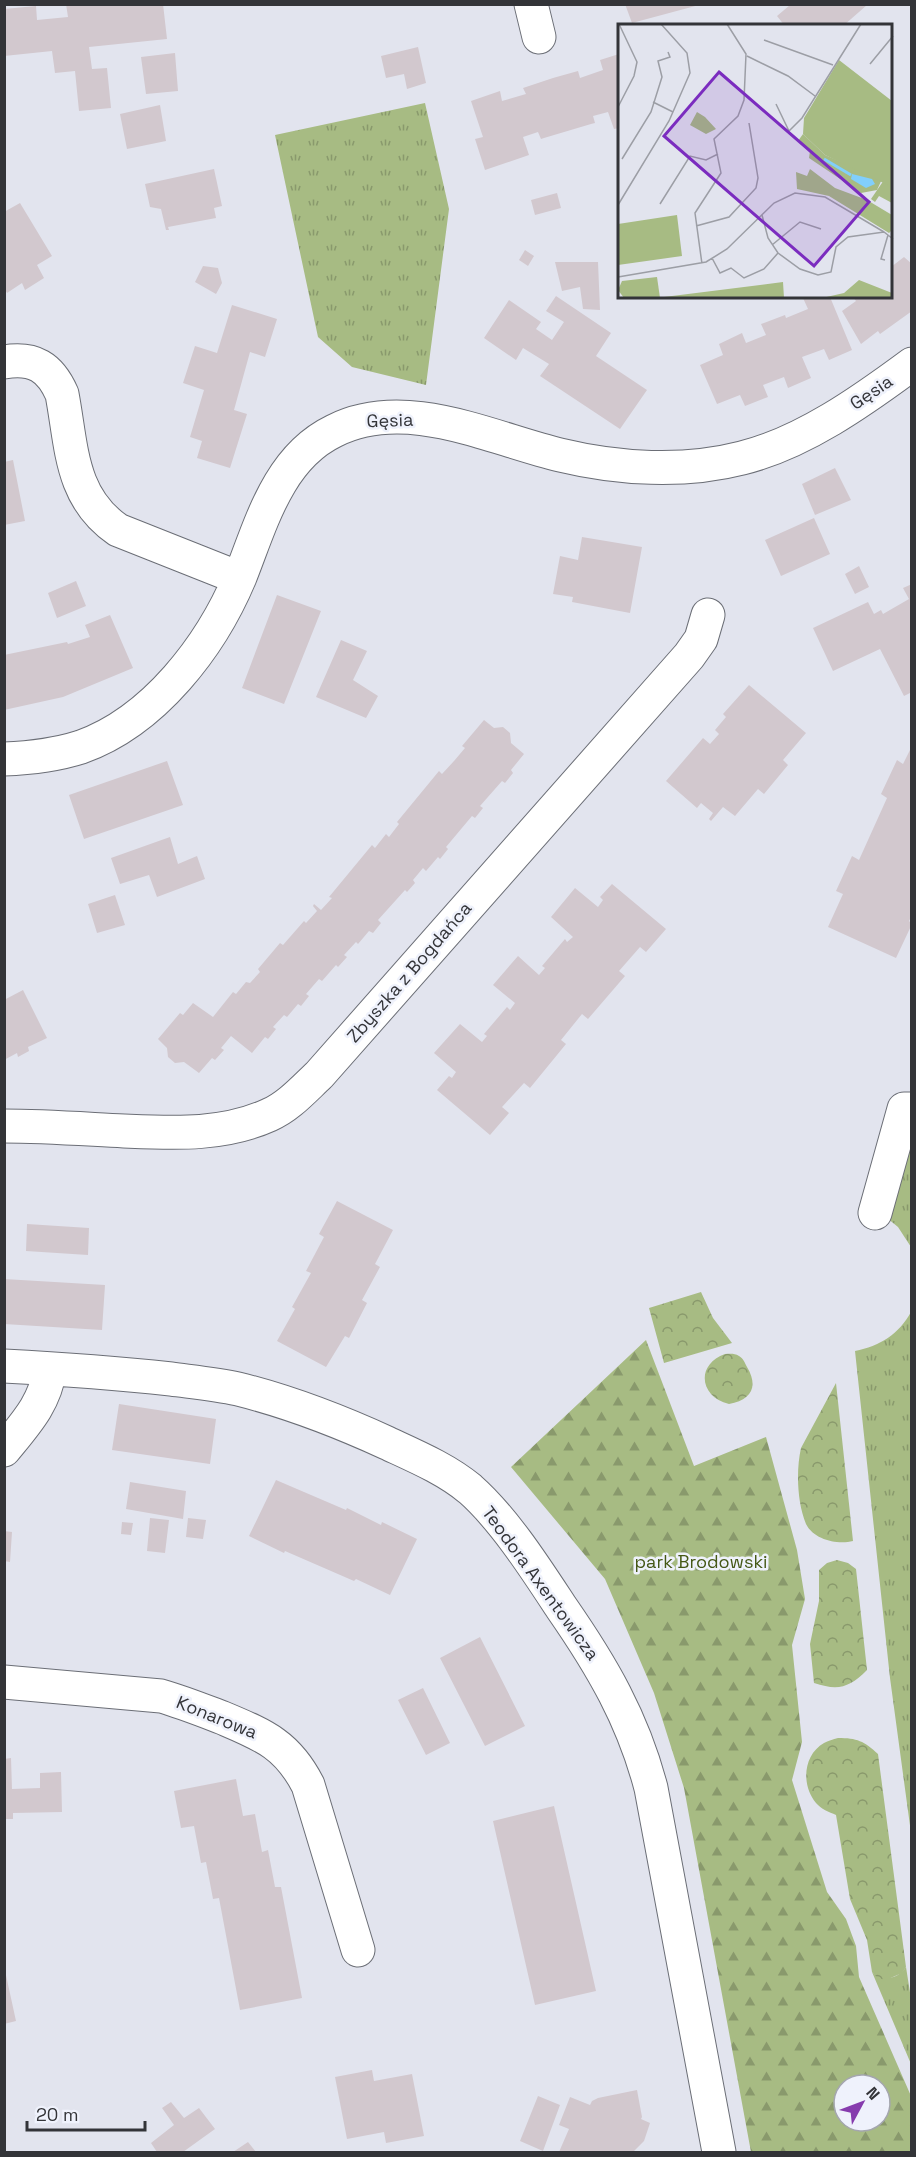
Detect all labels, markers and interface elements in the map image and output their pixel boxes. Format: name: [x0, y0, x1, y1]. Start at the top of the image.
inset map: [618, 24, 892, 298]
street label: Gęsia: [845, 369, 897, 415]
street label: Gęsia: [366, 408, 414, 432]
street label: Zbyszka z Bogdańca: [342, 897, 476, 1047]
street label: Teodora Axentowicza: [477, 1501, 605, 1665]
park label: park Brodowski: [635, 1550, 767, 1573]
street label: Konarowa: [173, 1690, 261, 1744]
north arrow: [832, 2073, 892, 2133]
text: N: [861, 2083, 884, 2104]
scale bar: [27, 2094, 146, 2132]
text: 20 m: [36, 2103, 79, 2126]

